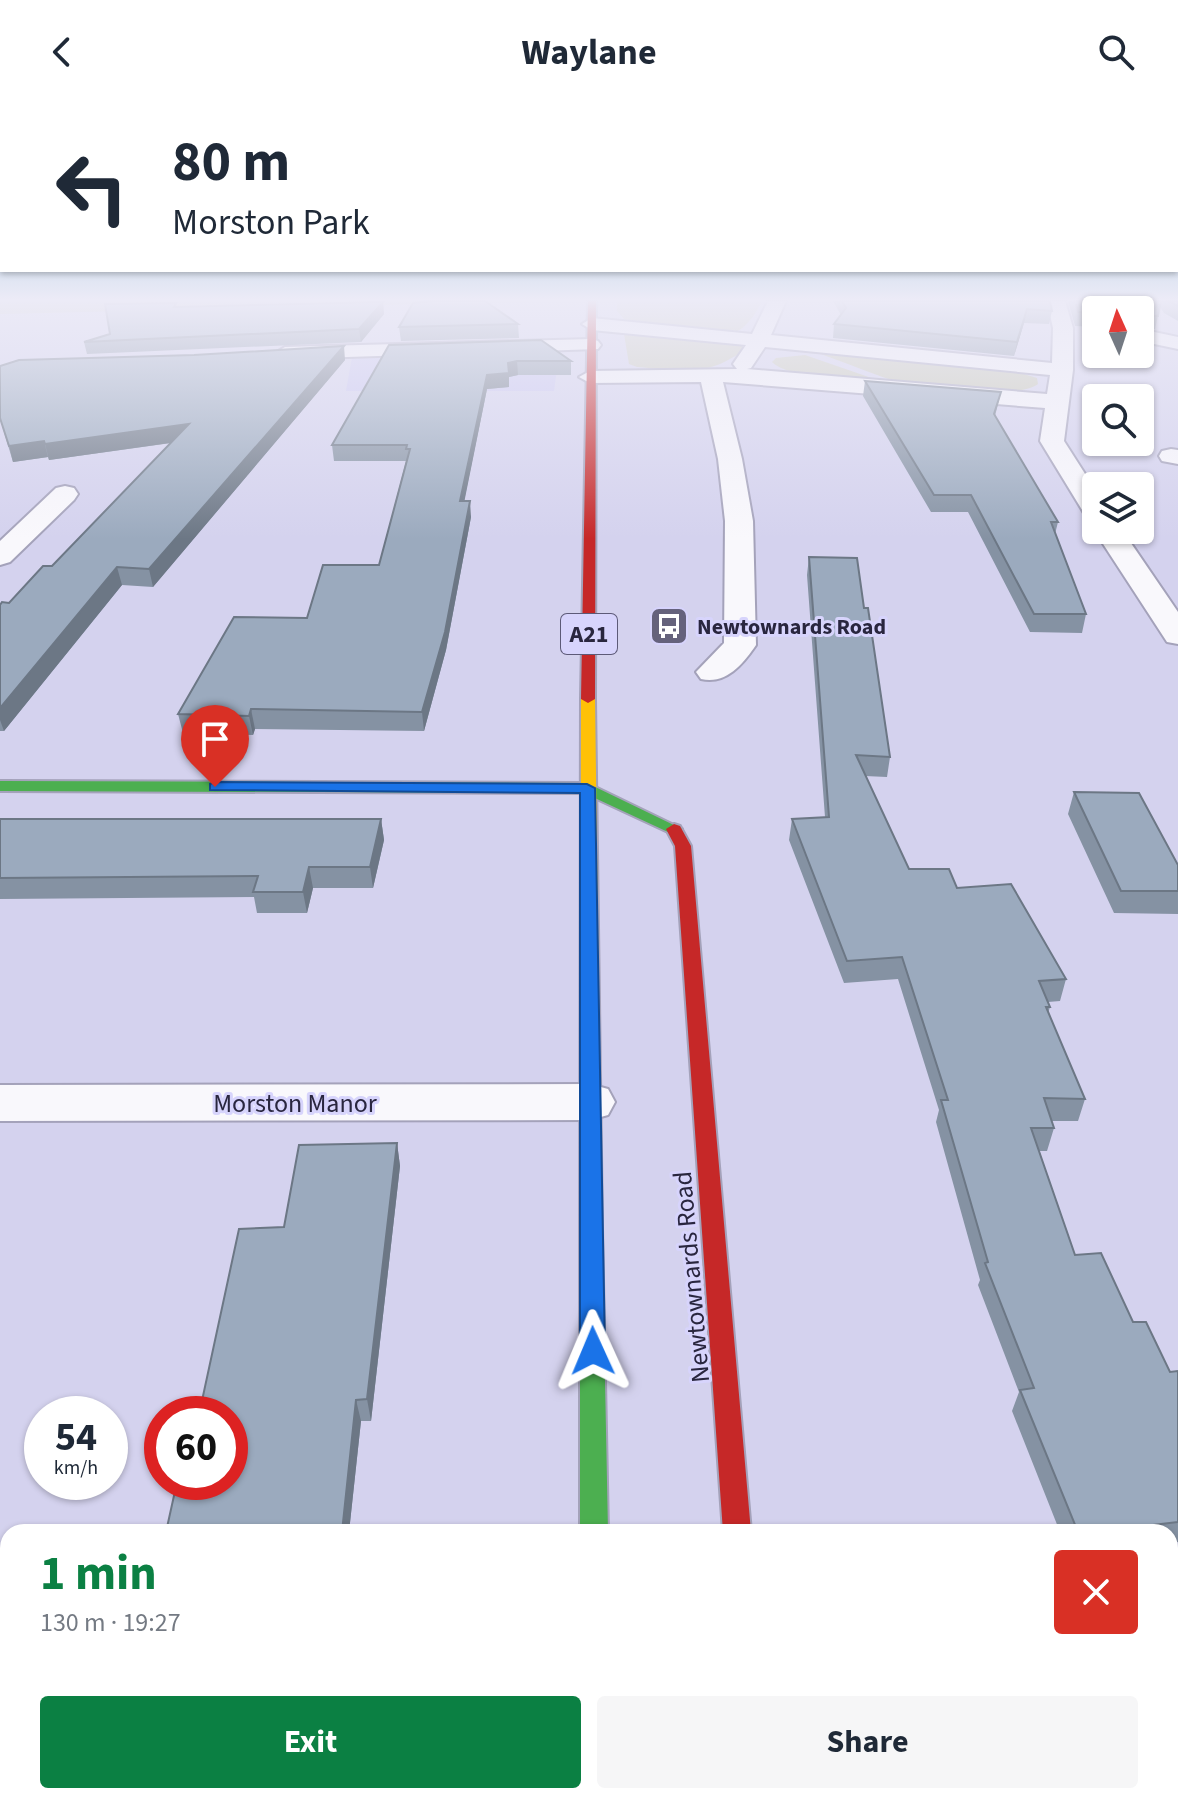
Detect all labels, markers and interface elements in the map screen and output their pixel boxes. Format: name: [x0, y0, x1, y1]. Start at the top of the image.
text: Waylane: [521, 27, 657, 78]
icon: back: [40, 30, 84, 74]
icon: search: [1094, 30, 1138, 74]
text: 80 m: [172, 123, 290, 202]
icon: left: [40, 136, 144, 240]
text: Morston Park: [172, 197, 370, 248]
north arrow: [1082, 296, 1154, 368]
map controls: [1082, 296, 1154, 544]
button: search: [1082, 384, 1154, 456]
button: layers: [1082, 472, 1154, 544]
bus stop icon: Newtownards Road: [648, 605, 690, 647]
place label: Newtownards Road: [697, 611, 886, 643]
road number: A21: [561, 614, 617, 654]
pin: [181, 705, 249, 787]
icon: arrive: [193, 717, 237, 761]
street label: Morston Manor: [213, 1085, 378, 1122]
street label: Newtownards Road: [664, 1170, 719, 1384]
position arrow: [551, 1309, 635, 1393]
speed limit sign: 60: [144, 1396, 248, 1500]
text: 54: [55, 1409, 97, 1466]
text: km/h: [54, 1454, 98, 1482]
text: 1 min: [40, 1540, 157, 1608]
button: close: [1054, 1550, 1138, 1634]
text: 130 m · 19:27: [40, 1604, 181, 1641]
button: Exit: [40, 1696, 581, 1788]
button: Share: [597, 1696, 1138, 1788]

